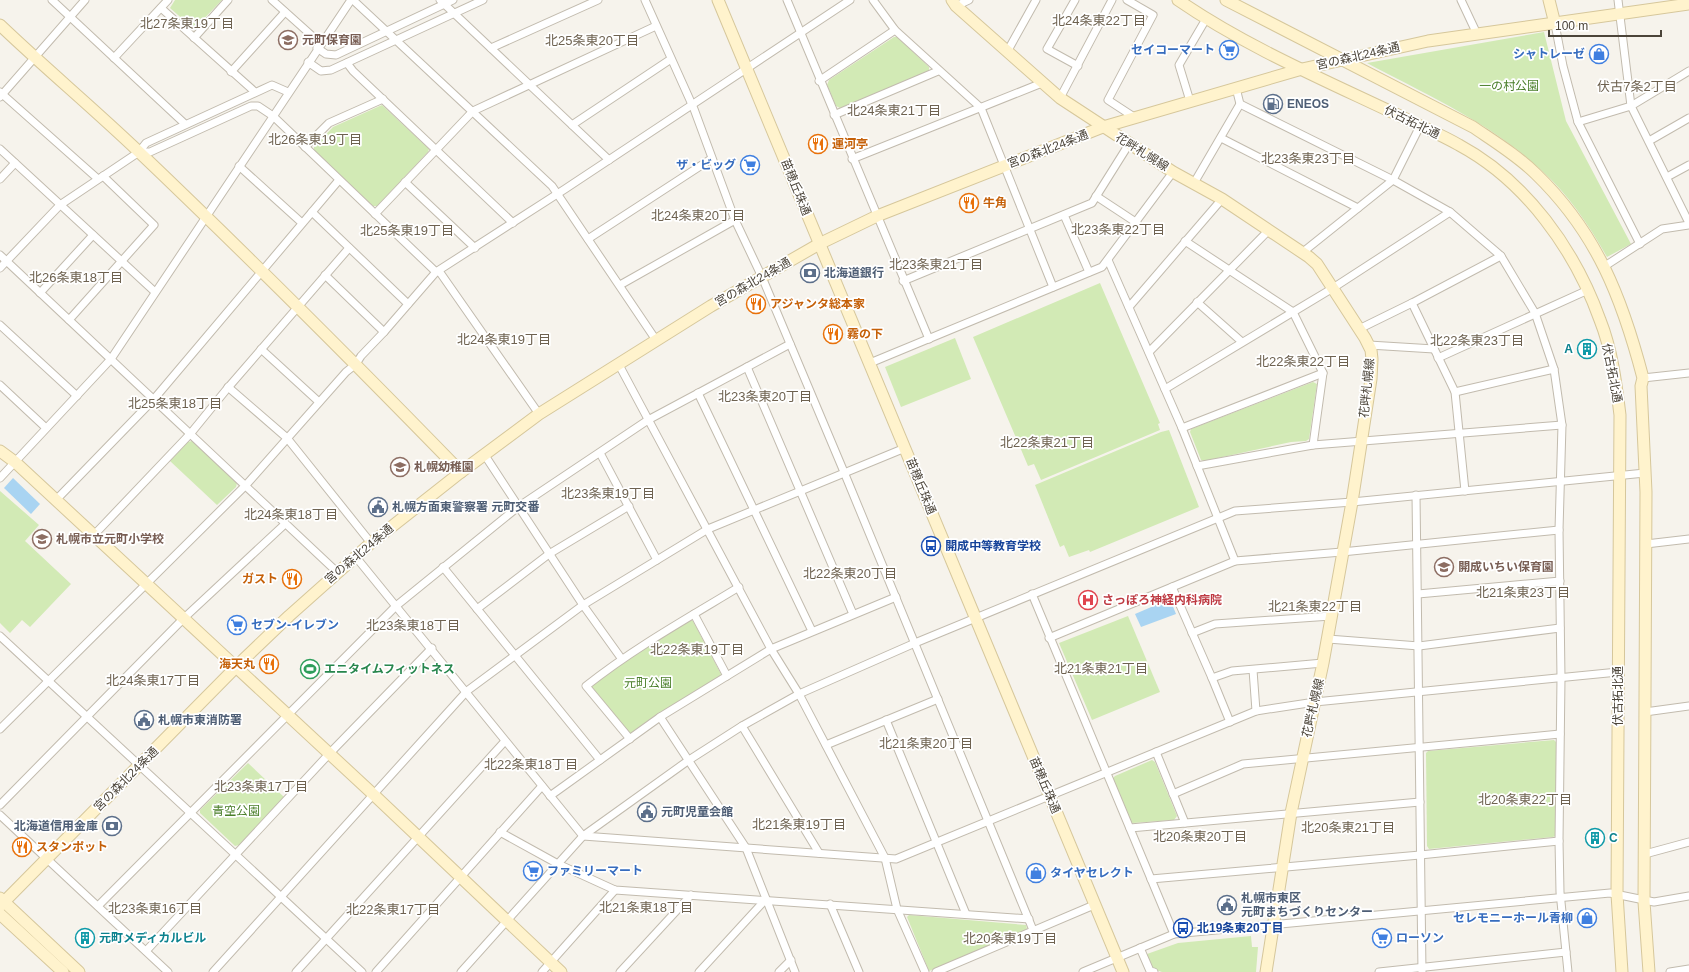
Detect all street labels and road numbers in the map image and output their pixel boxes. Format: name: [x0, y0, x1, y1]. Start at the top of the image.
street label: 宮の森北24条通: [1315, 40, 1401, 72]
street label: 伏古拓北通: [1382, 103, 1442, 141]
street label: 宮の森北24条通: [1006, 127, 1090, 171]
street label: 花畔札幌線: [1113, 130, 1171, 174]
street label: 苗穂丘珠通: [778, 157, 814, 217]
street label: 宮の森北24条通: [713, 255, 793, 309]
street label: 伏古拓北通: [1599, 342, 1625, 404]
street label: 花畔札幌線: [1357, 357, 1377, 419]
street label: 苗穂丘珠通: [903, 456, 939, 516]
street label: 宮の森北24条通: [322, 521, 396, 587]
street label: 伏古拓北通: [1611, 666, 1625, 726]
street label: 花畔札幌線: [1299, 677, 1327, 739]
street label: 宮の森北24条通: [91, 744, 161, 814]
street label: 苗穂丘珠通: [1027, 755, 1063, 815]

